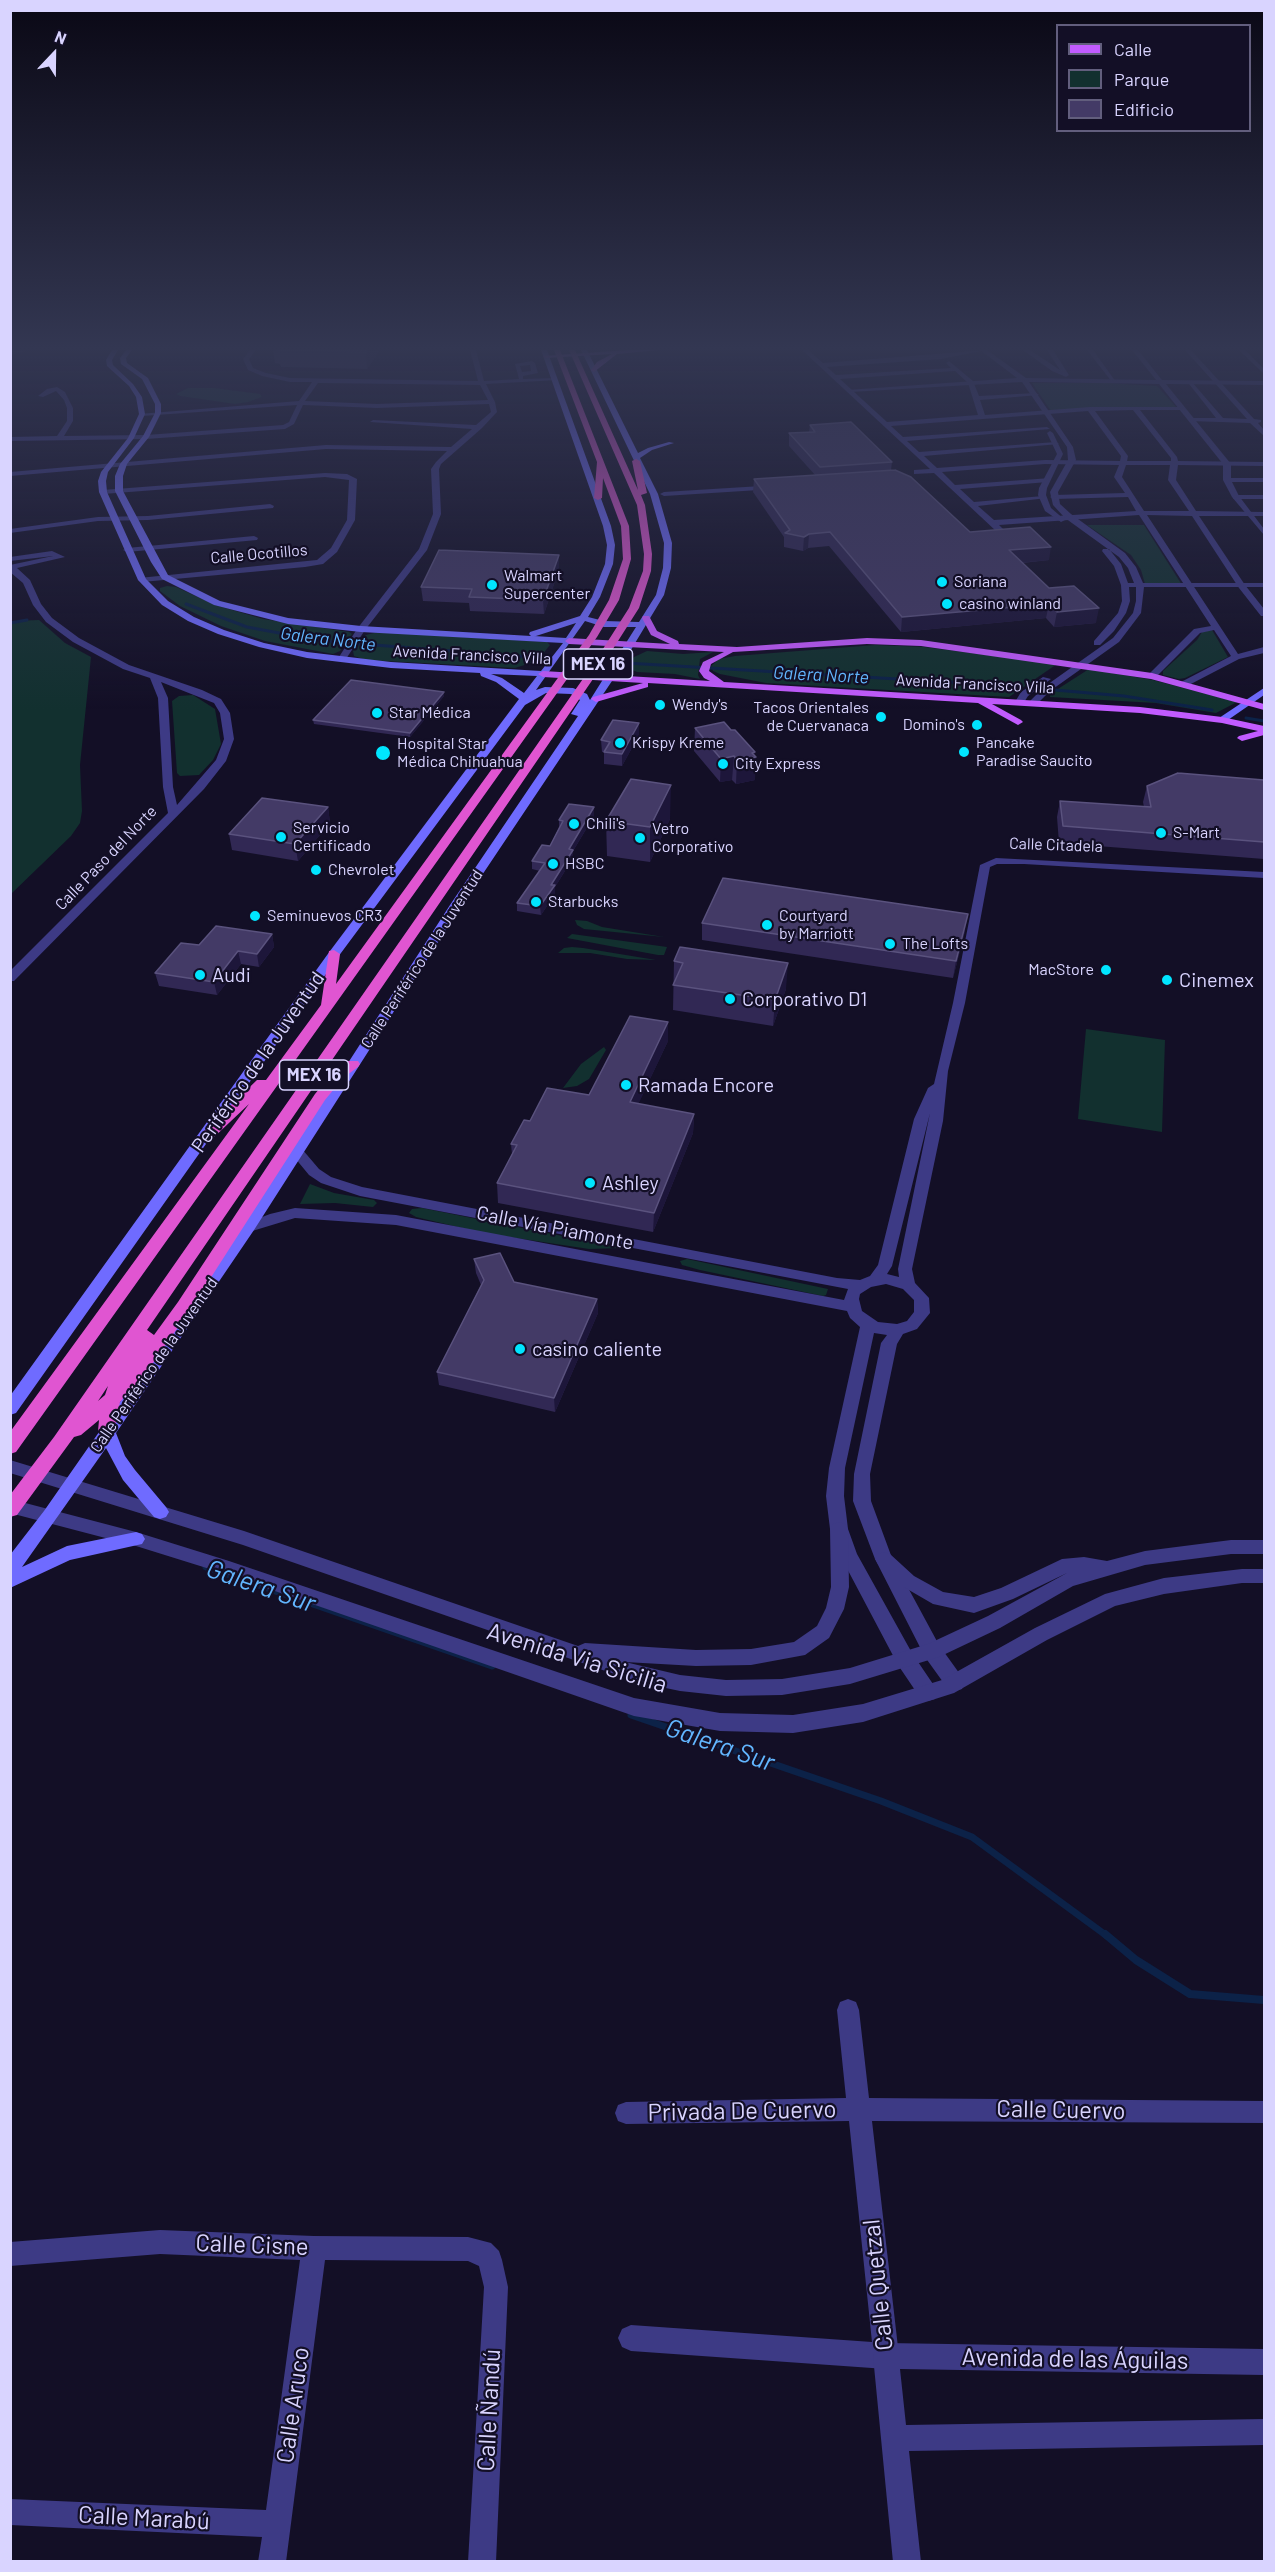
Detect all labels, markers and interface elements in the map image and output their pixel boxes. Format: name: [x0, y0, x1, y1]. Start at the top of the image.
north arrow: [24, 24, 84, 84]
legend: [1056, 24, 1251, 132]
text: N: [52, 26, 69, 48]
text: Calle: [1114, 38, 1152, 60]
text: Parque: [1114, 68, 1169, 90]
text: Edificio: [1114, 98, 1174, 120]
street label: Calle Ocotillos: [210, 540, 308, 568]
place label: Walmart Supercenter: [504, 566, 590, 604]
place label: Soriana: [954, 572, 1007, 592]
marker: Soriana: [935, 575, 949, 589]
marker: Walmart Supercenter: [485, 578, 499, 592]
place label: casino winland: [959, 594, 1061, 614]
marker: casino winland: [940, 597, 954, 611]
water label: Galera Norte: [279, 622, 377, 656]
street label: Avenida Francisco Villa: [392, 641, 552, 669]
road number: MEX 16: [564, 649, 632, 679]
water label: Galera Norte: [773, 662, 869, 688]
street label: Avenida Francisco Villa: [895, 670, 1055, 698]
place label: Wendy's: [672, 695, 728, 715]
marker: Wendy's: [653, 698, 667, 712]
place label: Tacos Orientales de Cuervanaca: [753, 698, 869, 736]
place label: Star Médica: [389, 703, 471, 723]
marker: Star Médica: [370, 706, 384, 720]
marker: Tacos Orientales de Cuervanaca: [874, 710, 888, 724]
place label: Domino's: [903, 715, 965, 735]
marker: Domino's: [970, 718, 984, 732]
place label: Krispy Kreme: [632, 733, 724, 753]
place label: Pancake Paradise Saucito: [976, 733, 1093, 771]
place label: Hospital Star Médica Chihuahua: [397, 734, 523, 772]
marker: Krispy Kreme: [613, 736, 627, 750]
marker: Hospital Star Médica Chihuahua: [374, 744, 392, 762]
marker: Pancake Paradise Saucito: [957, 745, 971, 759]
place label: City Express: [735, 754, 821, 774]
marker: City Express: [716, 757, 730, 771]
street label: Calle Paso del Norte: [51, 802, 161, 914]
place label: Chili's: [586, 814, 626, 834]
marker: Chili's: [567, 817, 581, 831]
place label: Servicio Certificado: [293, 818, 371, 856]
place label: Vetro Corporativo: [652, 819, 734, 857]
place label: S-Mart: [1173, 823, 1220, 843]
marker: S-Mart: [1154, 826, 1168, 840]
marker: Servicio Certificado: [274, 830, 288, 844]
marker: Vetro Corporativo: [633, 831, 647, 845]
street label: Calle Citadela: [1009, 834, 1103, 856]
place label: HSBC: [565, 854, 605, 874]
marker: HSBC: [546, 857, 560, 871]
place label: Chevrolet: [328, 860, 395, 880]
marker: Chevrolet: [309, 863, 323, 877]
street label: Calle Periférico de la Juventud: [357, 866, 487, 1052]
place label: Starbucks: [548, 892, 618, 912]
marker: Starbucks: [529, 895, 543, 909]
place label: Seminuevos CR3: [267, 906, 382, 926]
place label: Courtyard by Marriott: [779, 906, 854, 944]
marker: Seminuevos CR3: [248, 909, 262, 923]
marker: Courtyard by Marriott: [760, 918, 774, 932]
place label: The Lofts: [902, 934, 968, 954]
marker: The Lofts: [883, 937, 897, 951]
place label: MacStore: [1028, 960, 1094, 980]
place label: Audi: [212, 963, 251, 987]
marker: MacStore: [1099, 963, 1113, 977]
street label: Periférico de la Juventud: [186, 967, 330, 1157]
marker: Audi: [193, 968, 207, 982]
place label: Cinemex: [1179, 968, 1254, 992]
marker: Cinemex: [1160, 973, 1174, 987]
place label: Corporativo D1: [742, 987, 867, 1011]
marker: Corporativo D1: [723, 992, 737, 1006]
road number: MEX 16: [280, 1060, 348, 1090]
place label: Ramada Encore: [638, 1073, 774, 1097]
marker: Ramada Encore: [619, 1078, 633, 1092]
place label: Ashley: [602, 1171, 659, 1195]
marker: Ashley: [583, 1176, 597, 1190]
street label: Calle Vía Piamonte: [475, 1201, 635, 1255]
street label: Calle Periférico de la Juventud: [86, 1274, 222, 1456]
place label: casino caliente: [532, 1337, 662, 1361]
marker: casino caliente: [513, 1342, 527, 1356]
water label: Galera Sur: [202, 1553, 320, 1619]
street label: Avenida Via Sicilia: [483, 1617, 671, 1699]
water label: Galera Sur: [661, 1712, 779, 1778]
street label: Calle Cuervo: [996, 2094, 1126, 2126]
street label: Privada De Cuervo: [647, 2095, 837, 2127]
street label: Calle Quetzal: [857, 2218, 899, 2352]
street label: Calle Cisne: [195, 2229, 309, 2261]
street label: Avenida de las Águilas: [961, 2343, 1189, 2375]
street label: Calle Aruco: [271, 2345, 315, 2465]
street label: Calle Ñandú: [471, 2348, 507, 2472]
street label: Calle Marabú: [77, 2500, 211, 2536]

